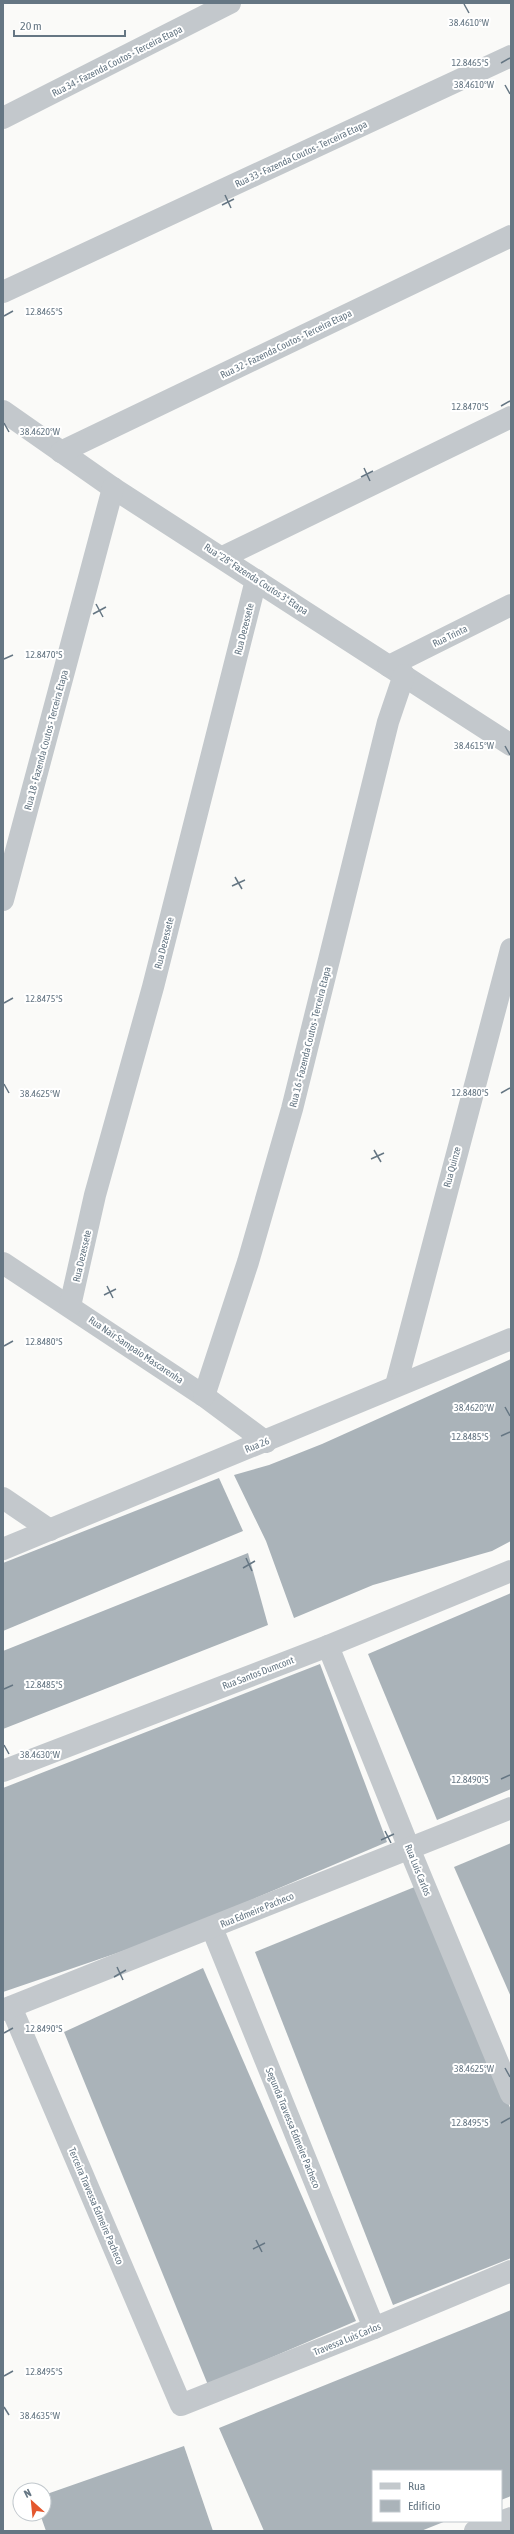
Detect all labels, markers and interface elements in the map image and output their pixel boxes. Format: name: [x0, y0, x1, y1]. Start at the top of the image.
scale bar: [14, 12, 125, 38]
text: 38.4610°W: [449, 17, 490, 28]
text: 20 m: [20, 19, 42, 33]
street label: Rua 34 - Fazenda Coutos - Terceira Etapa: [50, 23, 184, 99]
text: 12.8465°S: [452, 57, 488, 68]
text: 38.4610°W: [454, 79, 495, 90]
street label: Rua 33 - Fazenda Coutos - Terceira Etapa: [233, 118, 369, 190]
text: 12.8465°S: [26, 306, 62, 317]
street label: Rua 32 - Fazenda Coutos - Terceira Etapa: [219, 307, 354, 381]
text: 12.8470°S: [452, 401, 488, 412]
text: 38.4620°W: [20, 426, 61, 437]
street label: Rua "28" Fazenda Coutos 3ª Etapa: [202, 541, 310, 617]
street label: Rua Dezessete: [232, 602, 256, 656]
street label: Rua Trinta: [431, 623, 469, 649]
text: 12.8470°S: [26, 649, 62, 660]
street label: Rua 18 - Fazenda Coutos - Terceira Etapa: [22, 668, 70, 811]
text: 38.4615°W: [454, 740, 495, 751]
street label: Rua Dezessete: [152, 916, 176, 970]
street label: Rua 16 - Fazenda Coutos - Terceira Etapa: [287, 965, 333, 1109]
text: 12.8475°S: [26, 993, 62, 1004]
text: 12.8480°S: [452, 1087, 488, 1098]
text: 38.4625°W: [20, 1088, 61, 1099]
street label: Rua Quinze: [441, 1145, 463, 1189]
street label: Rua Dezessete: [71, 1229, 93, 1283]
street label: Rua Nair Sampaio Mascarenha: [87, 1314, 186, 1386]
text: 12.8480°S: [26, 1336, 62, 1347]
text: 38.4620°W: [454, 1402, 495, 1413]
text: 12.8485°S: [452, 1431, 488, 1442]
street label: Rua 26: [243, 1435, 271, 1455]
street label: Rua Santos Dumcont: [221, 1654, 295, 1692]
text: 12.8485°S: [26, 1679, 62, 1690]
text: 38.4630°W: [20, 1749, 61, 1760]
text: 12.8490°S: [452, 1774, 488, 1785]
street label: Rua Luis Carlos: [403, 1843, 434, 1898]
street label: Rua Edmeire Pacheco: [219, 1890, 296, 1930]
text: 12.8490°S: [26, 2023, 62, 2034]
text: 38.4625°W: [454, 2063, 495, 2074]
street label: Segunda Travessa Edmeire Pacheco: [264, 2066, 322, 2190]
text: 12.8495°S: [452, 2117, 488, 2128]
street label: Terceira Travessa Edmeire Pacheco: [66, 2146, 126, 2266]
street label: Travessa Luis Carlos: [312, 2320, 383, 2358]
text: 12.8495°S: [26, 2366, 62, 2377]
text: 38.4635°W: [20, 2410, 61, 2421]
legend: [372, 2470, 502, 2522]
text: Rua: [408, 2479, 425, 2493]
north arrow: [12, 2482, 52, 2522]
text: N: [22, 2486, 33, 2500]
text: Edifício: [408, 2499, 441, 2513]

